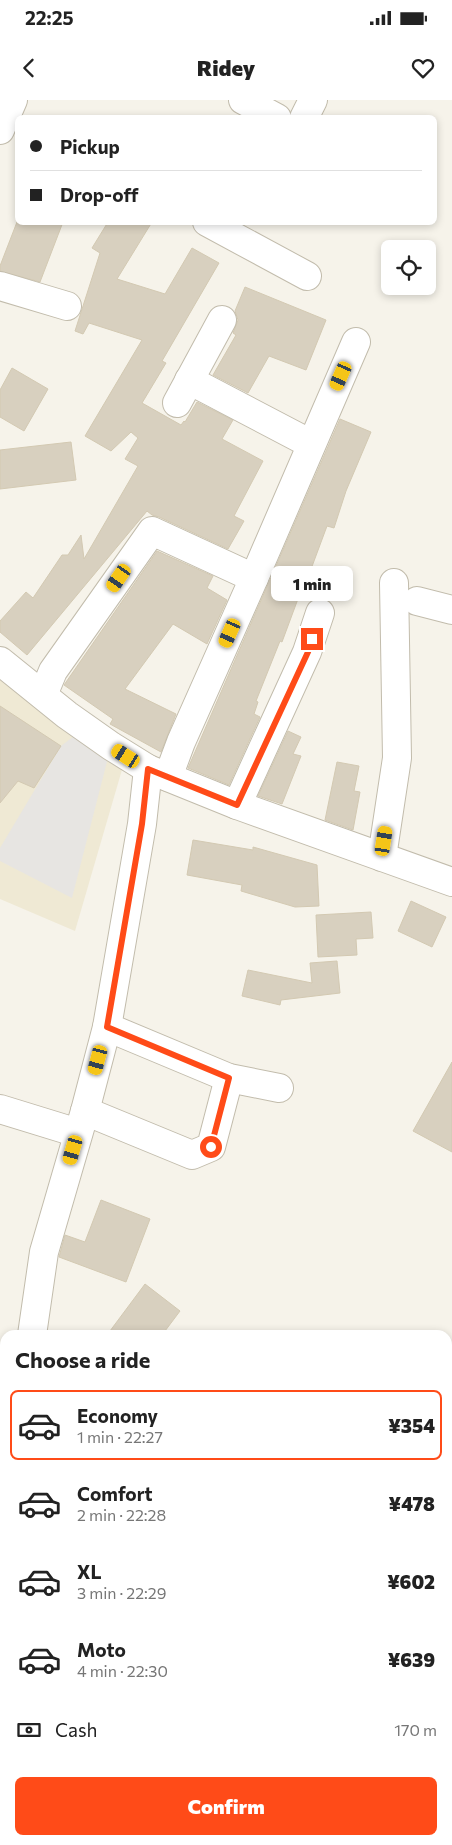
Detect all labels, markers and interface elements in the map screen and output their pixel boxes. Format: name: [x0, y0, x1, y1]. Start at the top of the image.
text: 22:25: [25, 6, 74, 29]
icon: back: [15, 54, 43, 82]
text: Ridey: [197, 54, 255, 81]
icon: heart: [409, 54, 437, 82]
text: Pickup: [60, 135, 120, 158]
text: Drop-off: [60, 183, 139, 206]
map controls: [381, 240, 436, 295]
button: locate: [381, 240, 436, 295]
car: [328, 359, 353, 393]
car: [104, 561, 133, 595]
callout: 1 min: [271, 566, 353, 602]
text: 1 min: [293, 574, 331, 593]
car: [217, 616, 242, 650]
route end: [301, 628, 323, 650]
car: [109, 742, 142, 770]
car: [374, 825, 393, 857]
car: [86, 1044, 109, 1076]
car: [61, 1134, 84, 1166]
route start: [200, 1136, 222, 1158]
text: Choose a ride: [15, 1346, 150, 1373]
icon: car: [17, 1403, 62, 1448]
text: Economy: [77, 1404, 158, 1427]
text: ¥354: [388, 1414, 435, 1437]
text: 1 min · 22:27: [77, 1427, 163, 1446]
icon: car: [17, 1481, 62, 1526]
text: Comfort: [77, 1482, 153, 1505]
text: ¥478: [389, 1492, 435, 1515]
text: 2 min · 22:28: [77, 1505, 166, 1524]
icon: car: [17, 1559, 62, 1604]
text: XL: [77, 1560, 102, 1583]
text: ¥602: [387, 1570, 435, 1593]
text: 3 min · 22:29: [77, 1583, 166, 1602]
icon: car: [17, 1637, 62, 1682]
text: Moto: [77, 1638, 126, 1661]
text: ¥639: [388, 1648, 435, 1671]
text: 4 min · 22:30: [77, 1661, 168, 1680]
icon: cash: [15, 1716, 43, 1744]
text: Cash: [55, 1718, 97, 1741]
text: 170 m: [394, 1720, 437, 1739]
button: Confirm: [15, 1777, 437, 1835]

